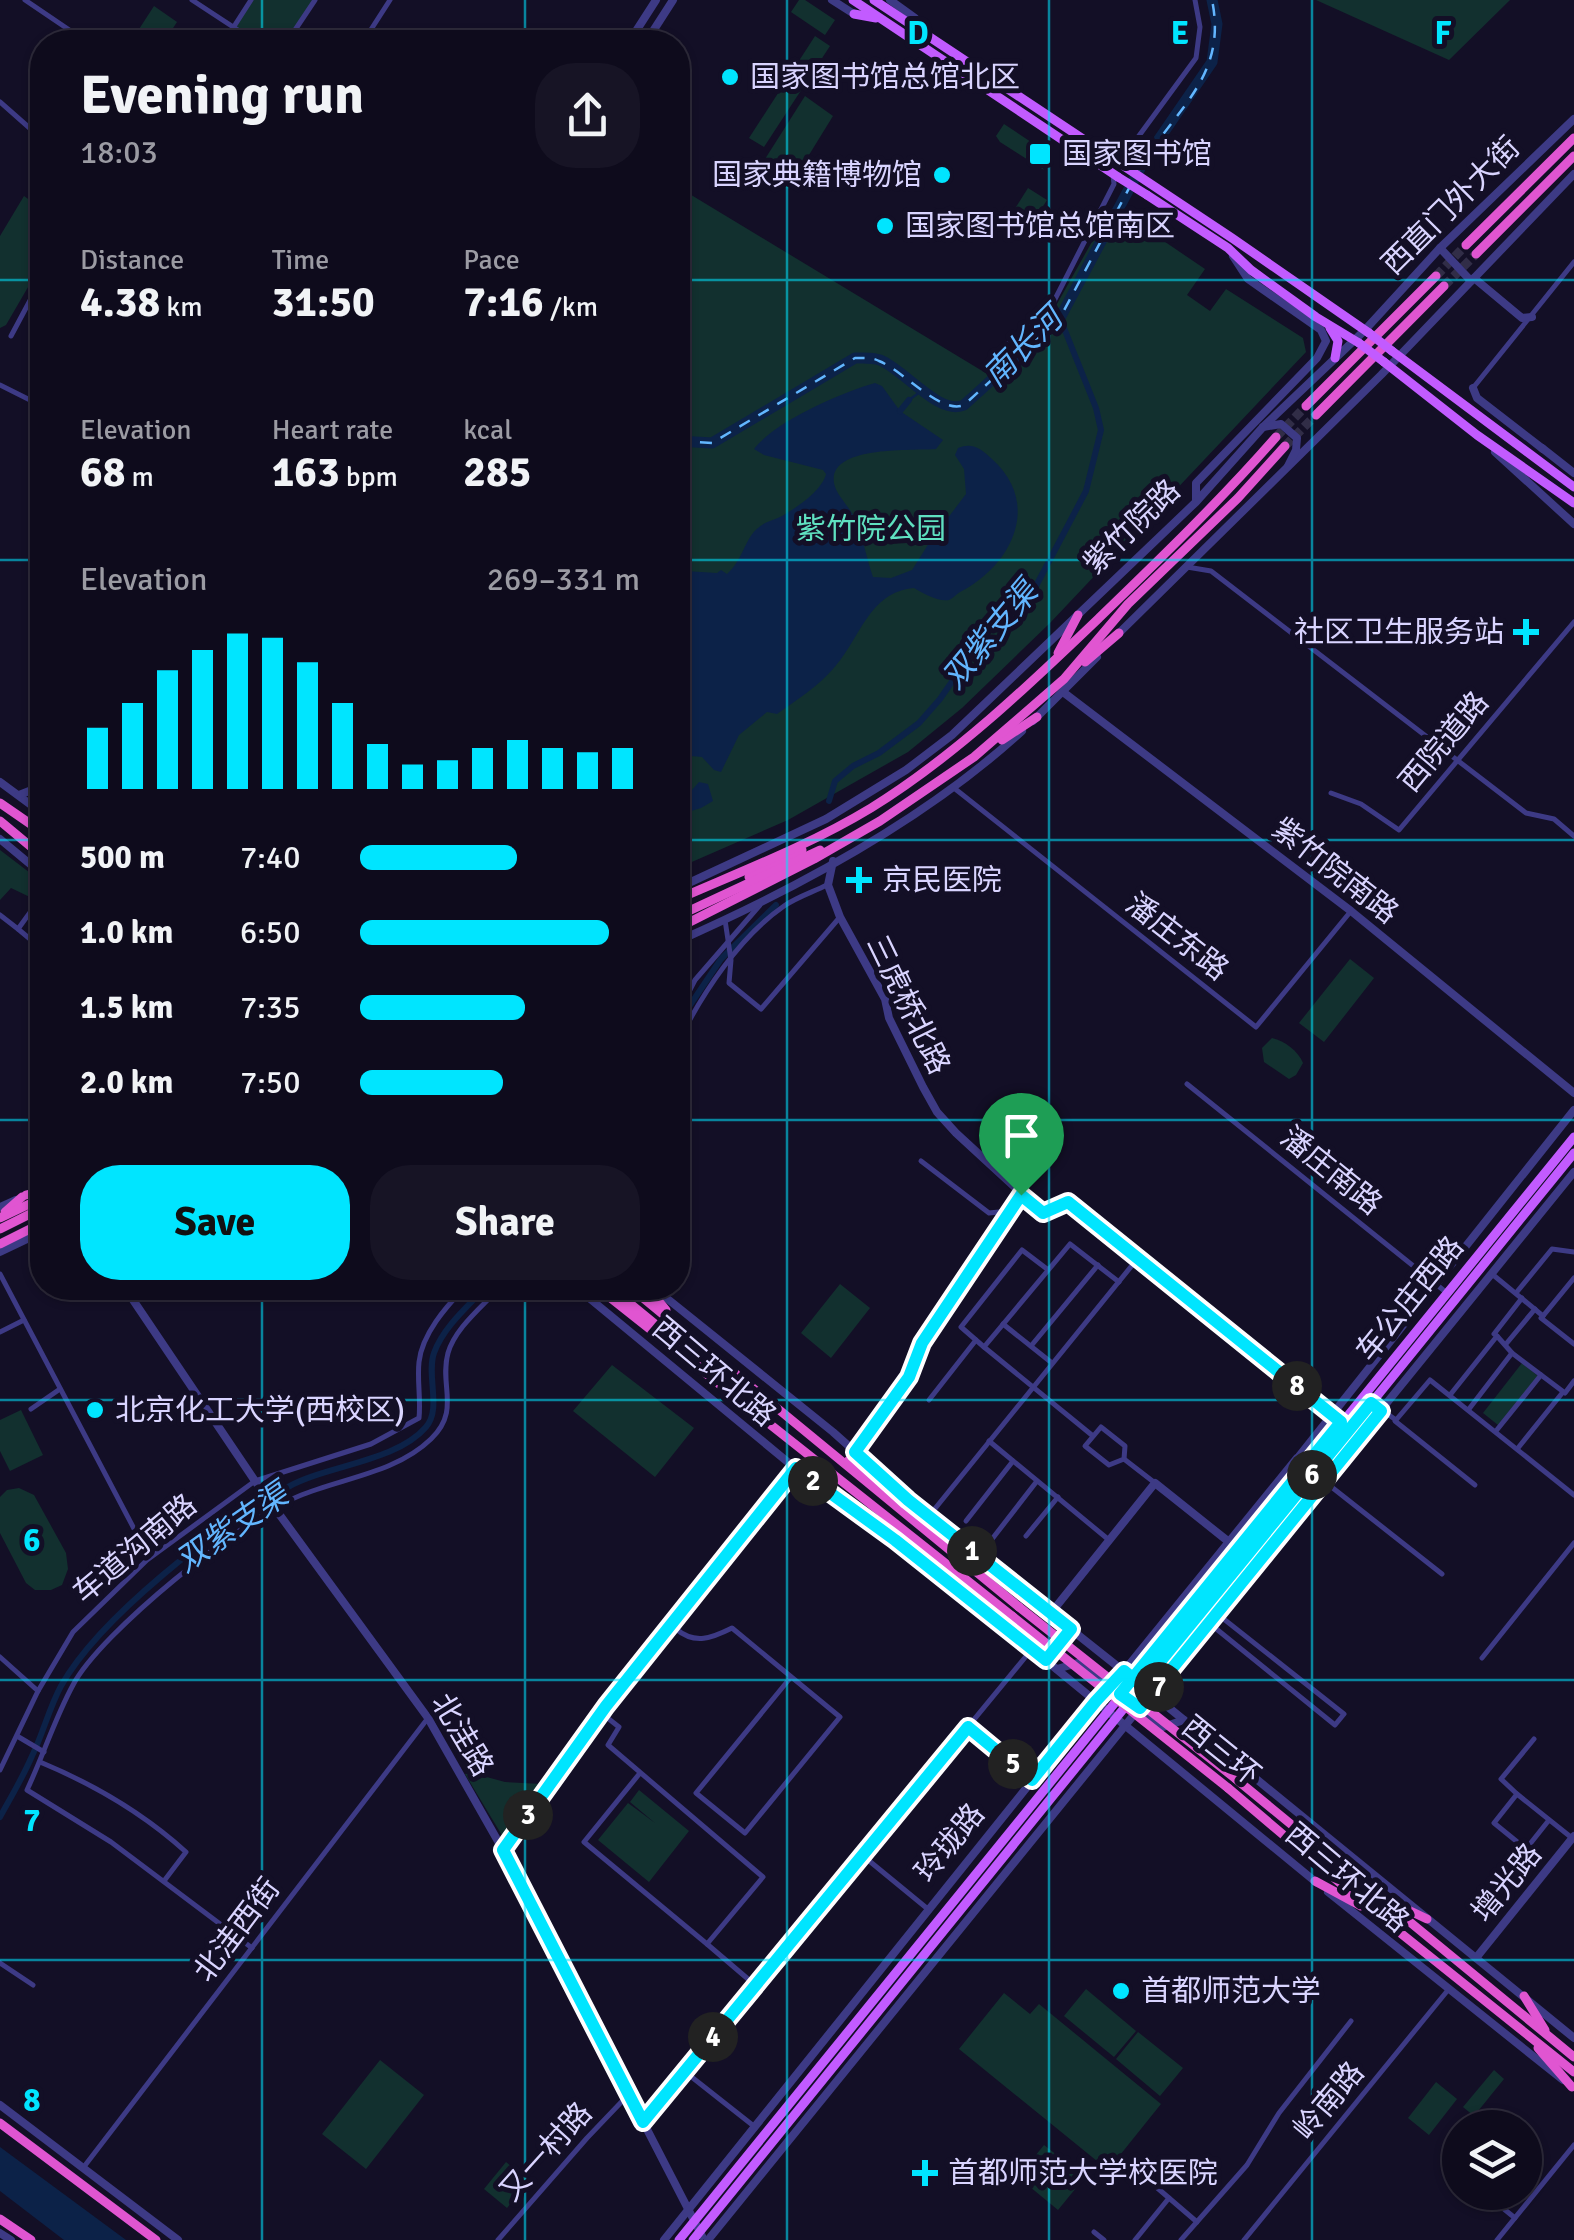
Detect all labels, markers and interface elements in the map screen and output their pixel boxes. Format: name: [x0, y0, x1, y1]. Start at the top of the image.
text: D: [907, 14, 929, 53]
text: E: [1171, 14, 1189, 53]
text: F: [1434, 14, 1452, 53]
place label: 国家图书馆总馆北区: [750, 59, 1020, 96]
text: Evening run: [80, 61, 364, 129]
button: share: [535, 63, 640, 168]
marker: 国家图书馆总馆北区: [719, 66, 741, 88]
street label: 西直门外大街: [1374, 129, 1528, 283]
text: 18:03: [80, 133, 158, 172]
place label: 国家图书馆: [1062, 136, 1212, 173]
marker: 国家图书馆: [1027, 141, 1053, 167]
place label: 国家典籍博物馆: [712, 157, 922, 194]
marker: 国家典籍博物馆: [931, 164, 953, 186]
place label: 国家图书馆总馆南区: [905, 208, 1175, 245]
marker: 国家图书馆总馆南区: [874, 215, 896, 237]
text: Distance: [80, 243, 184, 277]
text: Time: [272, 243, 329, 277]
text: Pace: [463, 243, 520, 277]
text: 4.38: [80, 277, 160, 328]
text: 31:50: [272, 277, 375, 328]
text: 7:16: [463, 277, 544, 328]
text: km: [160, 290, 203, 324]
text: /km: [544, 290, 598, 324]
water label: 南长河: [975, 295, 1075, 395]
text: Elevation: [80, 413, 192, 447]
text: Heart rate: [272, 413, 393, 447]
text: kcal: [463, 413, 512, 447]
text: 68: [80, 447, 125, 498]
text: 163: [272, 447, 340, 498]
text: 285: [463, 447, 531, 498]
text: m: [125, 460, 154, 494]
text: bpm: [340, 460, 398, 494]
street label: 紫竹院路: [1076, 472, 1188, 582]
park label: 紫竹院公园: [796, 511, 946, 548]
text: Elevation: [80, 560, 207, 599]
text: 269–331 m: [487, 560, 640, 599]
water label: 双紫支渠: [934, 570, 1049, 697]
place label: 社区卫生服务站: [1294, 614, 1504, 651]
marker: 社区卫生服务站: [1513, 619, 1539, 645]
street label: 西院道路: [1391, 684, 1497, 800]
street label: 紫竹院南路: [1265, 810, 1405, 932]
text: 500 m: [80, 838, 165, 877]
text: 7:40: [240, 838, 300, 877]
place label: 京民医院: [882, 862, 1002, 899]
marker: 京民医院: [846, 867, 872, 893]
street label: 潘庄东路: [1118, 885, 1236, 989]
text: 1.0 km: [80, 913, 173, 952]
text: 6:50: [240, 913, 300, 952]
street label: 三虎桥北路: [858, 929, 958, 1081]
text: 1.5 km: [80, 988, 173, 1027]
text: 7:35: [240, 988, 300, 1027]
text: 2.0 km: [80, 1063, 173, 1102]
text: 7:50: [240, 1063, 300, 1102]
pin: [979, 1093, 1064, 1196]
icon: arrive: [994, 1108, 1049, 1163]
street label: 潘庄南路: [1273, 1119, 1389, 1223]
button: Save: [80, 1165, 350, 1280]
button: Share: [370, 1165, 640, 1280]
street label: 车公庄西路: [1348, 1229, 1472, 1369]
street label: 西三环北路: [645, 1310, 783, 1434]
pin: 8: [1272, 1361, 1322, 1411]
text: 8: [1289, 1369, 1305, 1403]
place label: 北京化工大学(西校区): [115, 1392, 405, 1429]
marker: 北京化工大学(西校区): [84, 1399, 106, 1421]
pin: 6: [1287, 1450, 1337, 1500]
pin: 2: [788, 1456, 838, 1506]
text: 6: [1304, 1458, 1320, 1492]
text: 2: [805, 1464, 821, 1498]
water label: 双紫支渠: [168, 1473, 299, 1581]
street label: 车道沟南路: [66, 1487, 204, 1611]
text: 6: [23, 1521, 41, 1560]
pin: 1: [947, 1526, 997, 1576]
text: 1: [964, 1534, 980, 1568]
pin: 7: [1134, 1662, 1184, 1712]
text: 7: [1151, 1670, 1167, 1704]
street label: 北洼路: [423, 1687, 501, 1783]
street label: 西三环: [1174, 1708, 1268, 1794]
pin: 5: [988, 1739, 1038, 1789]
text: 5: [1005, 1747, 1021, 1781]
pin: 3: [503, 1790, 553, 1840]
street label: 玲珑路: [907, 1796, 993, 1890]
text: 3: [520, 1798, 536, 1832]
text: 7: [23, 1801, 41, 1840]
street label: 西三环北路: [1278, 1816, 1416, 1940]
street label: 增光路: [1464, 1836, 1550, 1930]
street label: 北洼西街: [186, 1871, 288, 1989]
place label: 首都师范大学: [1141, 1973, 1321, 2010]
marker: 首都师范大学: [1110, 1980, 1132, 2002]
pin: 4: [688, 2012, 738, 2062]
text: 4: [705, 2020, 721, 2054]
street label: 岭南路: [1286, 2055, 1372, 2147]
text: 8: [23, 2081, 41, 2120]
street label: 又一村路: [492, 2095, 600, 2209]
map controls: [1442, 2110, 1542, 2210]
button: layers: [1442, 2110, 1542, 2210]
place label: 首都师范大学校医院: [948, 2155, 1218, 2192]
marker: 首都师范大学校医院: [912, 2160, 938, 2186]

